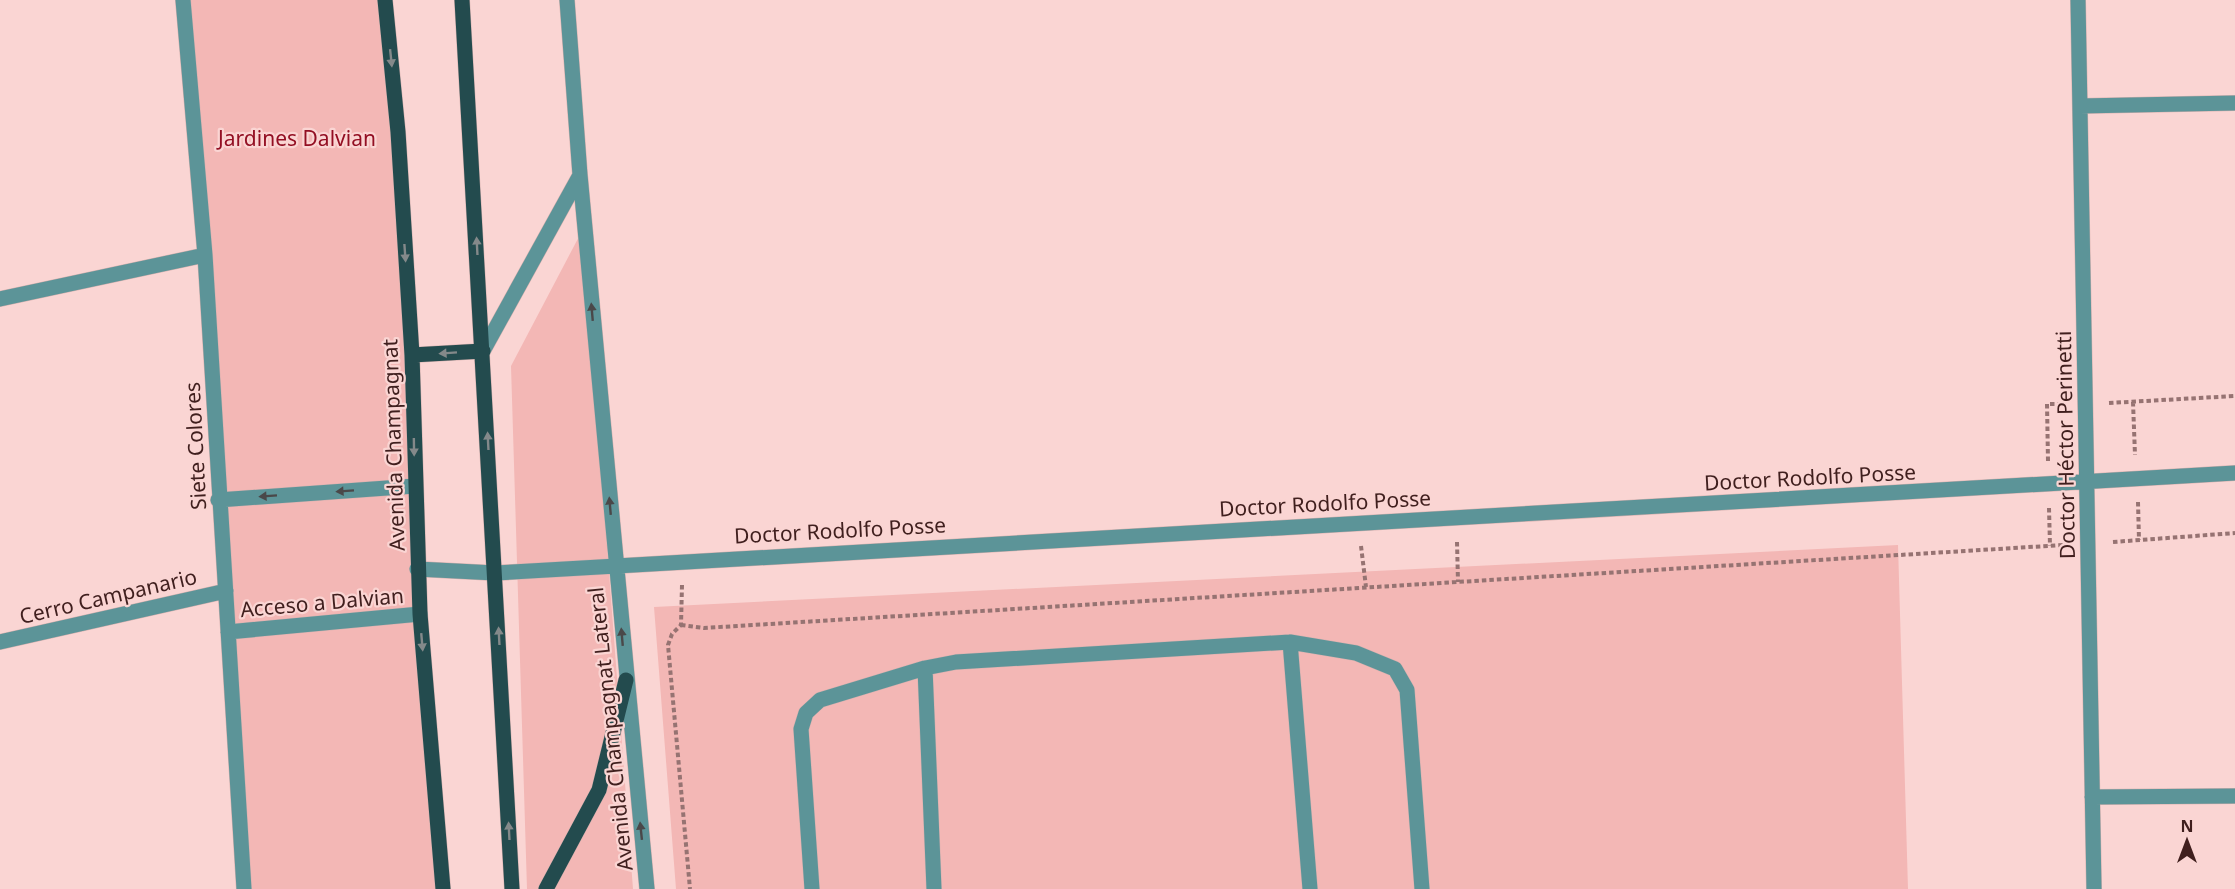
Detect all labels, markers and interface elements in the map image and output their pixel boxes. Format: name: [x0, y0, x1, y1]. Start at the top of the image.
one-way arrow: [386, 49, 396, 68]
park label: Jardines Dalvian: [216, 124, 376, 152]
one-way arrow: [473, 237, 482, 256]
one-way arrow: [401, 243, 410, 262]
one-way arrow: [587, 302, 597, 321]
street label: Doctor Héctor Perinetti: [2049, 331, 2081, 559]
street label: Avenida Champagnat: [375, 338, 411, 551]
one-way arrow: [438, 348, 457, 358]
street label: Siete Colores: [178, 381, 212, 511]
one-way arrow: [484, 432, 493, 451]
one-way arrow: [409, 438, 419, 457]
street label: Doctor Rodolfo Posse: [1703, 457, 1917, 497]
street label: Doctor Rodolfo Posse: [1218, 483, 1432, 523]
one-way arrow: [335, 486, 354, 495]
one-way arrow: [258, 492, 277, 501]
one-way arrow: [605, 496, 615, 515]
street label: Doctor Rodolfo Posse: [733, 510, 947, 550]
street label: Cerro Campanario: [17, 562, 199, 630]
street label: Acceso a Dalvian: [239, 581, 405, 623]
street label: Avenida Champagnat Lateral: [581, 586, 639, 872]
one-way arrow: [494, 626, 503, 645]
one-way arrow: [617, 627, 627, 646]
one-way arrow: [418, 633, 427, 652]
north arrow: [2157, 811, 2217, 871]
text: N: [2180, 815, 2194, 837]
one-way arrow: [505, 821, 514, 840]
one-way arrow: [636, 821, 646, 840]

